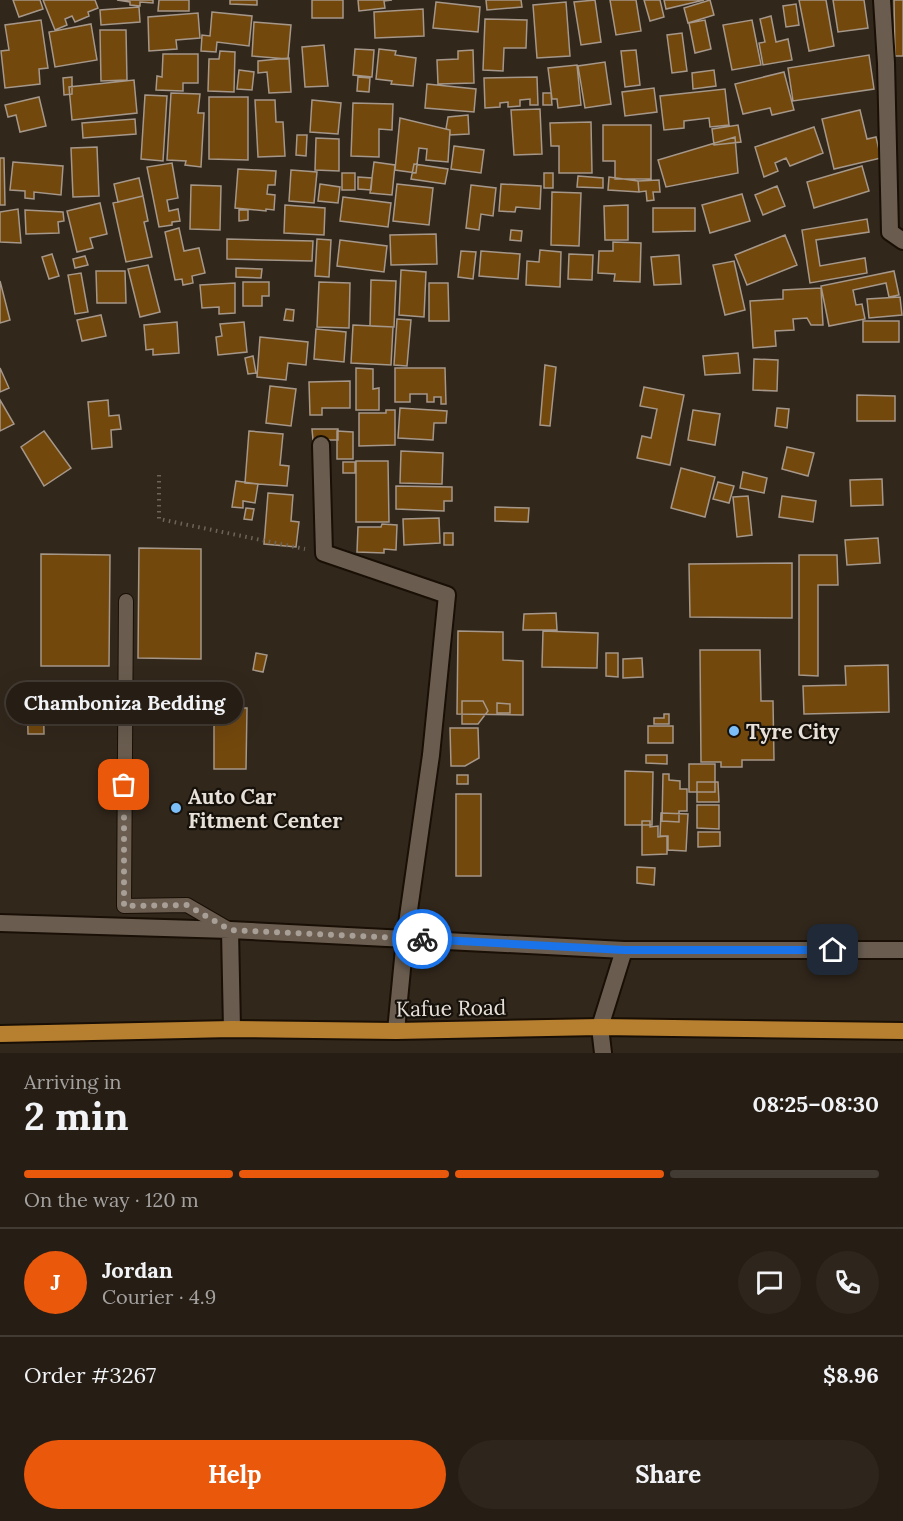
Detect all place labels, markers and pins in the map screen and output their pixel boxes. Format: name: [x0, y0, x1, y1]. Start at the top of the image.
callout: Chamboniza Bedding: [6, 683, 243, 725]
place label: Tyre City: [746, 718, 840, 745]
marker: Tyre City: [727, 724, 741, 738]
pin: [98, 759, 149, 810]
place label: Auto Car Fitment Center: [188, 783, 342, 834]
marker: Auto Car Fitment Center: [169, 801, 183, 815]
pin: [807, 924, 858, 975]

